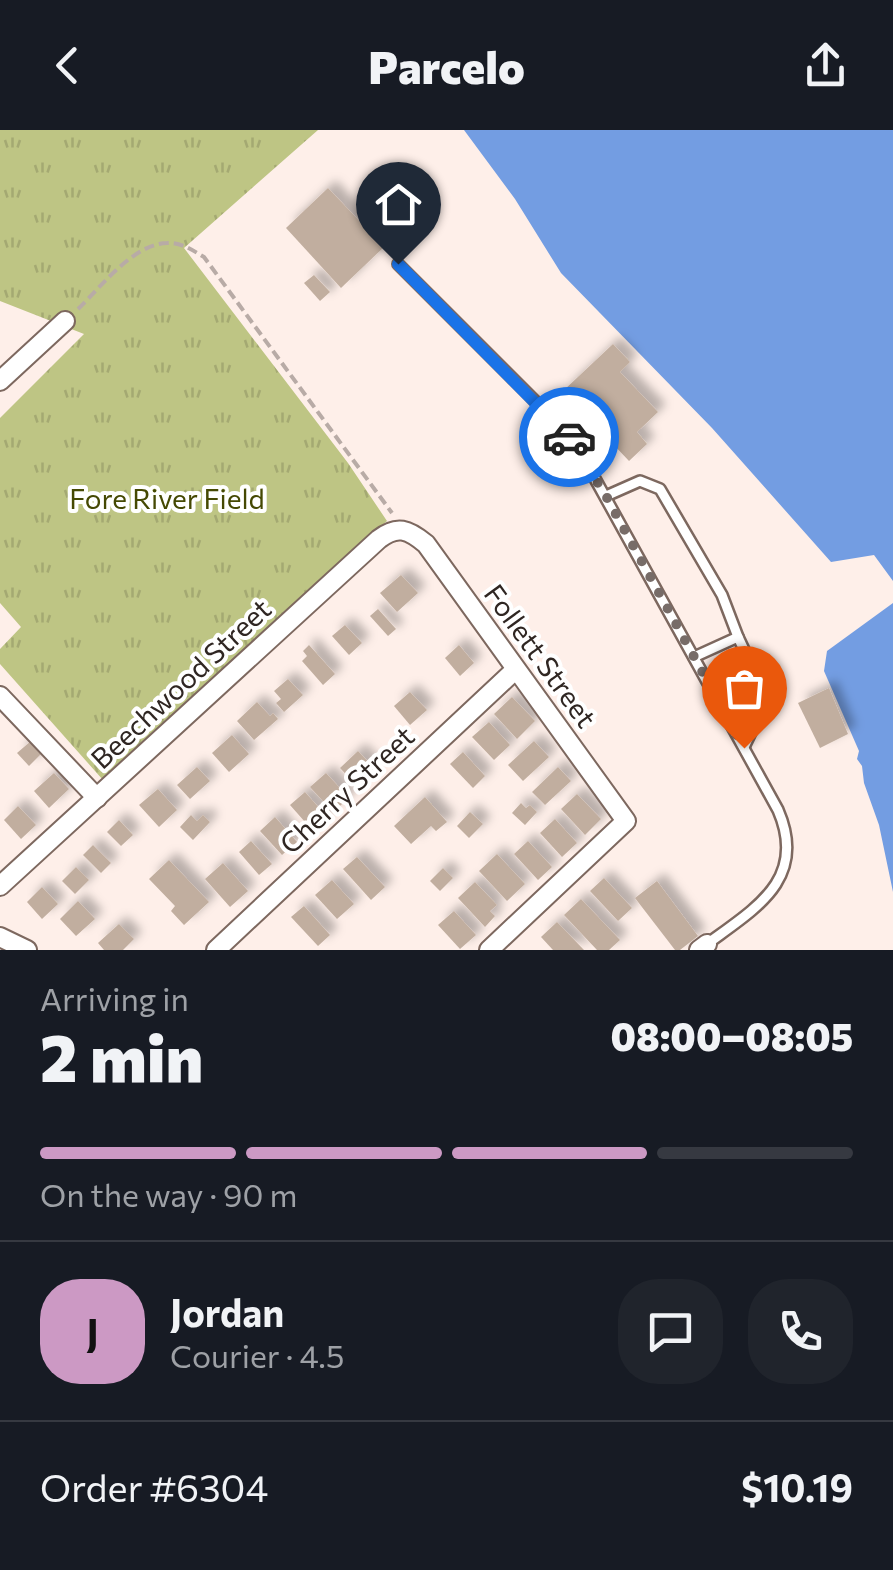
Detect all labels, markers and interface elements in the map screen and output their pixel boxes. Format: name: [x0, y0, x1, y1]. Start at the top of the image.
icon: back: [40, 38, 95, 93]
text: Parcelo: [368, 38, 525, 93]
icon: share: [798, 38, 853, 93]
pin: [356, 162, 441, 265]
icon: home: [371, 177, 426, 232]
courier: [519, 387, 619, 487]
icon: car: [542, 410, 597, 465]
park label: Fore River Field: [69, 481, 265, 515]
street label: Follett Street: [478, 577, 604, 734]
street label: Beechwood Street: [83, 591, 277, 775]
pin: [702, 646, 787, 749]
icon: bag: [717, 661, 772, 716]
street label: Cherry Street: [272, 718, 421, 860]
text: Arriving in: [40, 978, 189, 1018]
text: 08:00–08:05: [610, 1012, 853, 1059]
text: 2 min: [40, 1016, 203, 1095]
text: On the way · 90 m: [40, 1174, 297, 1214]
button: chat: [618, 1279, 723, 1384]
button: phone: [748, 1279, 853, 1384]
text: Jordan: [170, 1288, 284, 1335]
text: J: [86, 1308, 99, 1355]
text: Courier · 4.5: [170, 1335, 344, 1375]
text: Order #6304: [40, 1463, 268, 1510]
text: $10.19: [741, 1463, 853, 1510]

